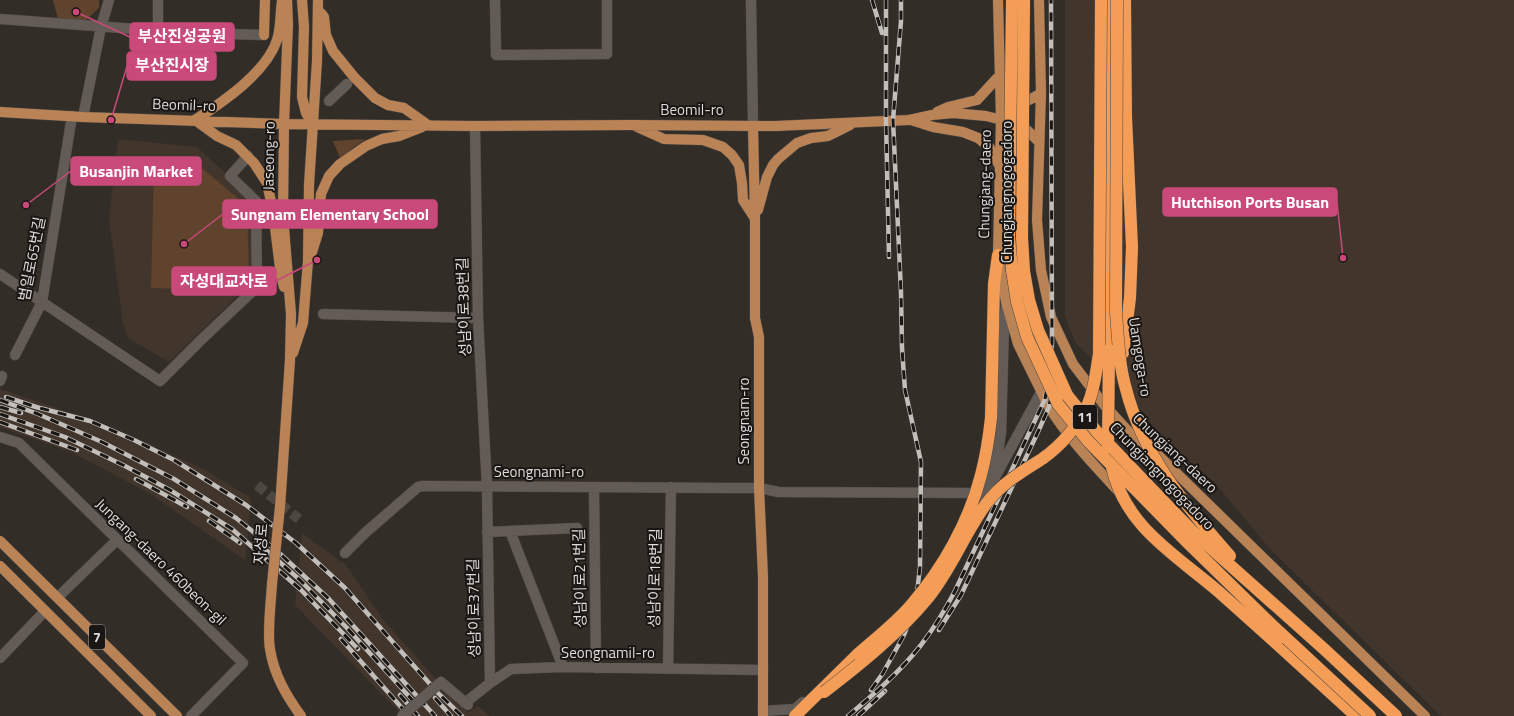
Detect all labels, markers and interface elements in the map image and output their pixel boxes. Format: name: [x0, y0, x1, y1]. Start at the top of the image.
callout: 부산진성공원: [130, 23, 234, 51]
text: 부산진성공원: [138, 24, 226, 48]
callout: 부산진시장: [127, 52, 216, 80]
text: 부산진시장: [135, 53, 209, 77]
street label: Beomil-ro: [152, 92, 216, 117]
street label: Beomil-ro: [660, 98, 724, 121]
street label: Jaseong-ro: [256, 121, 281, 191]
street label: Chungjangnogogadoro: [995, 121, 1018, 263]
street label: Chungjang-daero: [972, 129, 997, 239]
callout: Busanjin Market: [71, 157, 201, 185]
text: Busanjin Market: [79, 159, 193, 183]
callout: Hutchison Ports Busan: [1163, 188, 1337, 216]
text: Hutchison Ports Busan: [1171, 190, 1329, 214]
callout: Sungnam Elementary School: [223, 200, 437, 228]
text: Sungnam Elementary School: [231, 202, 429, 226]
street label: 범일로65번길: [12, 215, 51, 303]
street label: 성남이로38번길: [450, 257, 477, 357]
callout: 자성대교차로: [172, 267, 276, 295]
text: 자성대교차로: [180, 269, 268, 293]
street label: Uamgoga-ro: [1123, 316, 1158, 398]
street label: Seongnam-ro: [732, 377, 755, 465]
road number: 11: [1073, 405, 1097, 429]
street label: Chungjang-daero: [1128, 407, 1223, 498]
street label: Chungjangnogogadoro: [1105, 416, 1220, 535]
street label: Seongnami-ro: [494, 460, 584, 483]
street label: Jungang-daero 460beon-gil: [91, 493, 232, 631]
street label: 자성로: [247, 522, 274, 566]
street label: 성남이로21번길: [567, 528, 592, 628]
street label: 성남이로18번길: [642, 528, 667, 628]
street label: 성남이로37번길: [461, 558, 486, 658]
road number: 7: [89, 625, 105, 649]
street label: Seongnamil-ro: [561, 641, 655, 664]

